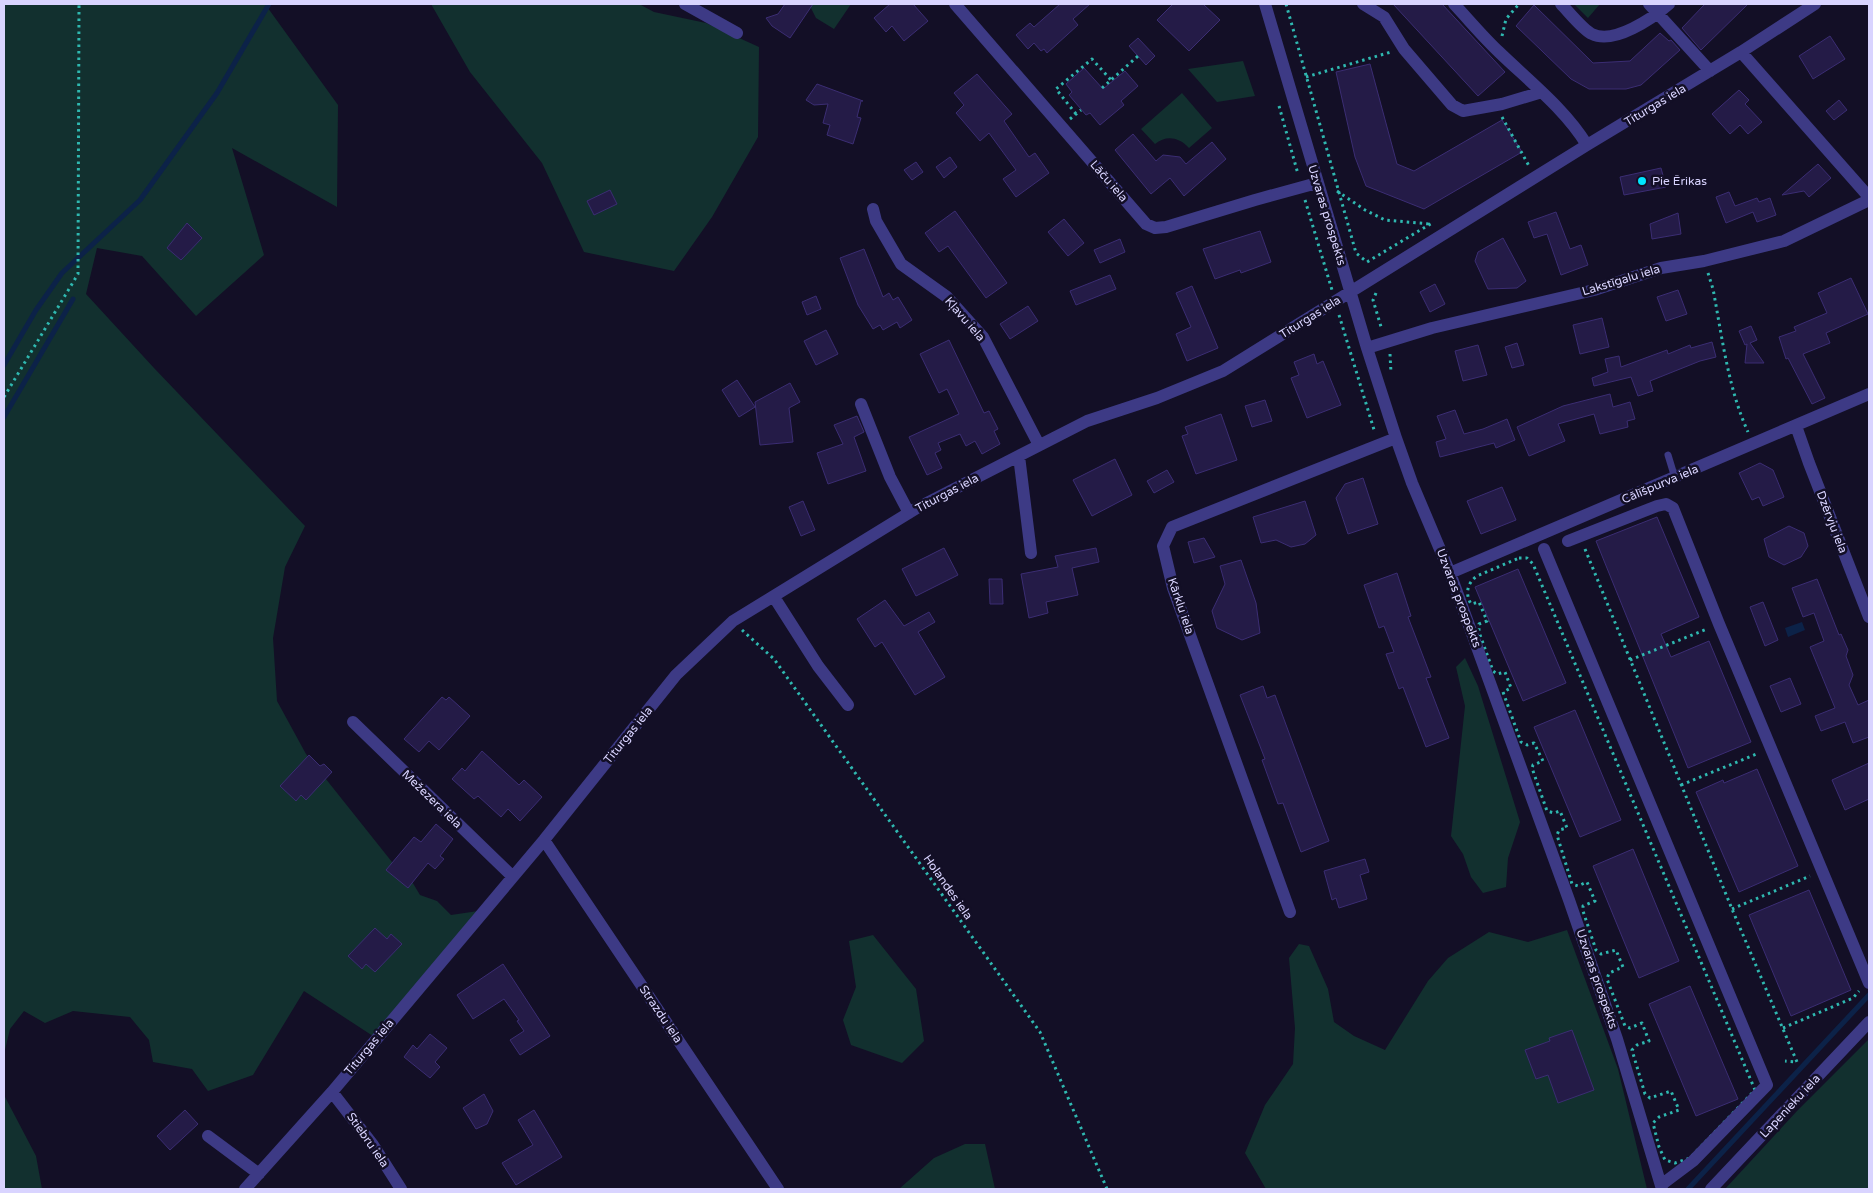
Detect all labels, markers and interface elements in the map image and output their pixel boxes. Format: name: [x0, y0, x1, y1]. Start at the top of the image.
street label: Titurgas iela: [1622, 81, 1688, 129]
street label: Lāču iela: [1087, 158, 1131, 204]
street label: Uzvaras prospekts: [1305, 163, 1349, 267]
place label: Pie Ērikas: [1652, 174, 1707, 188]
marker: Pie Ērikas: [1636, 175, 1648, 187]
street label: Lakstīgalu iela: [1580, 262, 1662, 298]
street label: Titurgas iela: [1277, 293, 1343, 341]
street label: Kļavu iela: [942, 294, 988, 344]
street label: Cālīšpurva iela: [1620, 462, 1700, 506]
street label: Titurgas iela: [913, 471, 981, 515]
street label: Dzērvju iela: [1814, 489, 1850, 555]
street label: Uzvaras prospekts: [1434, 547, 1484, 650]
street label: Kārklu iela: [1165, 576, 1197, 636]
street label: Titurgas iela: [601, 704, 655, 766]
street label: Mežezera iela: [399, 767, 465, 831]
street label: Holandes iela: [920, 852, 976, 922]
street label: Uzvaras prospekts: [1573, 927, 1621, 1031]
street label: Strazdu iela: [637, 983, 685, 1045]
street label: Titurgas iela: [341, 1016, 397, 1078]
street label: Lapenieku iela: [1757, 1071, 1823, 1141]
street label: Stiebru iela: [344, 1110, 392, 1170]

